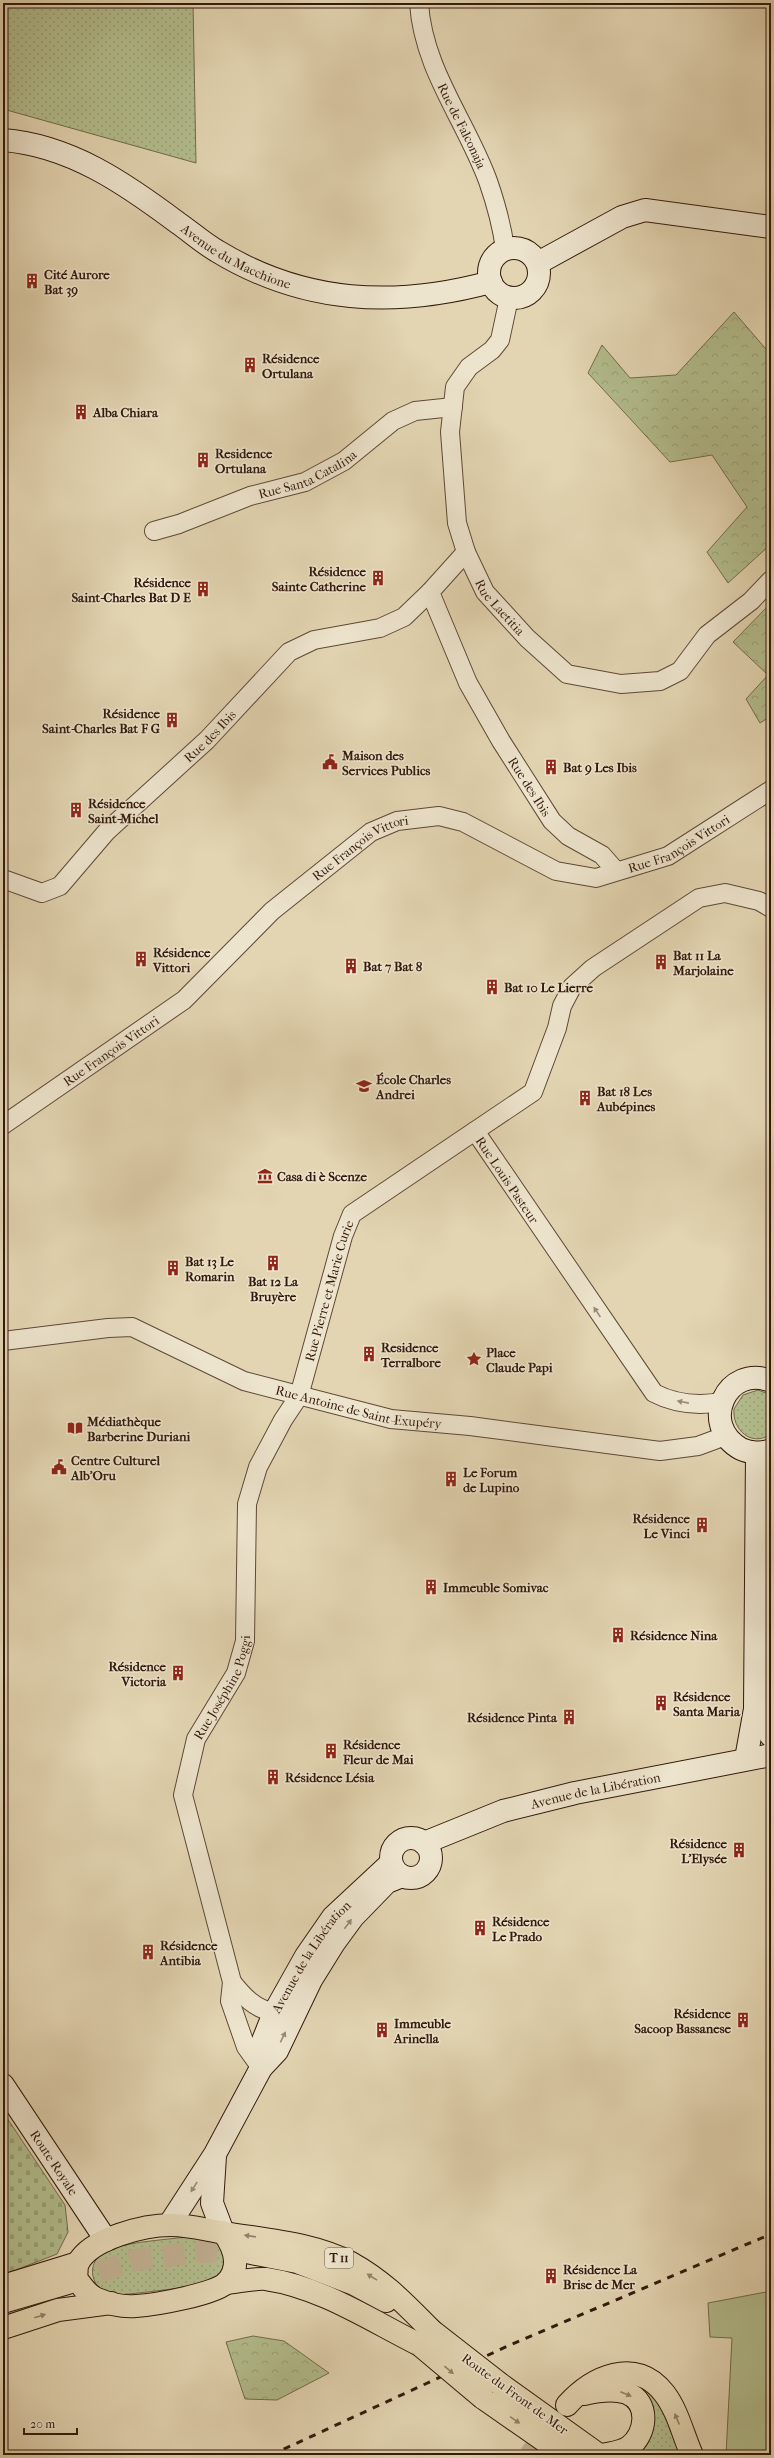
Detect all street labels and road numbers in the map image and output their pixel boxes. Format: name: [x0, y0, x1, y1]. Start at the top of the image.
street label: Rue de Falconaja: [435, 80, 490, 172]
street label: Avenue du Macchione: [178, 220, 293, 292]
street label: Rue Santa Catalina: [257, 446, 360, 501]
street label: Rue Laetitia: [472, 577, 529, 639]
street label: Rue des Ibis: [181, 707, 239, 765]
street label: Rue des Ibis: [506, 754, 554, 819]
street label: Rue François Vittori: [626, 811, 732, 875]
street label: Rue François Vittori: [309, 812, 409, 884]
street label: Rue François Vittori: [60, 1012, 162, 1089]
street label: Rue Louis Pasteur: [472, 1134, 542, 1227]
street label: Rue Pierre et Marie Curie: [301, 1217, 356, 1363]
street label: Rue Antoine de Saint-Exupéry: [274, 1382, 443, 1431]
street label: Rue Joséphine Poggi: [190, 1635, 253, 1742]
street label: Avenue de la Libération: [528, 1769, 662, 1812]
street label: Avenue de la Libération: [268, 1897, 354, 2016]
street label: Route Royale: [27, 2127, 82, 2198]
road number: T 11: [325, 2248, 353, 2268]
street label: Route du Front de Mer: [459, 2350, 572, 2438]

